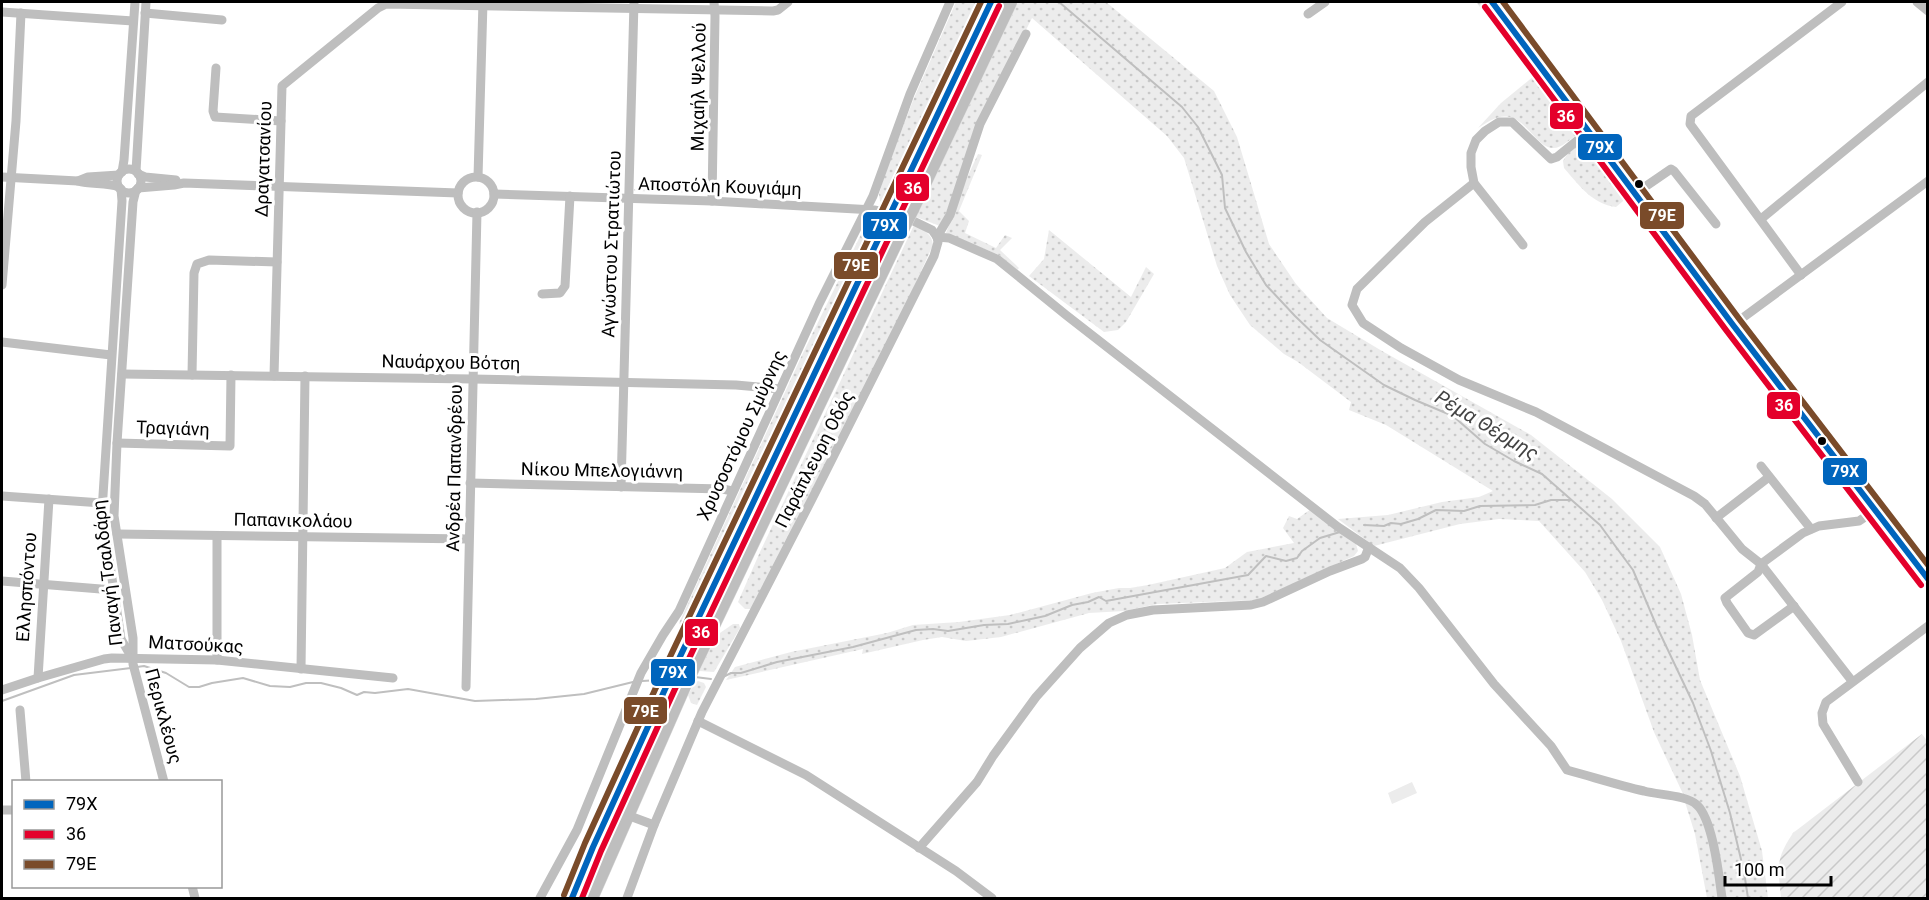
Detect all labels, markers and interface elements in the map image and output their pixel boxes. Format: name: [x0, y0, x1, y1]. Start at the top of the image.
street label: Μιχαήλ Ψελλού: [686, 22, 710, 152]
street label: Δραγατσανίου: [250, 100, 276, 218]
line badge: 36: [1549, 102, 1584, 130]
text: 36: [1557, 107, 1575, 126]
line badge: 79X: [1577, 133, 1623, 161]
text: 79X: [1586, 138, 1614, 157]
street label: Αγνώστου Στρατιώτου: [597, 150, 625, 338]
street label: Αποστόλη Κουγιάμη: [638, 173, 802, 199]
line badge: 36: [895, 173, 930, 202]
unlabelled marker: [1633, 178, 1645, 190]
text: 36: [904, 179, 922, 198]
line badge: 79Ε: [1639, 201, 1685, 230]
text: 79Ε: [1648, 206, 1676, 225]
line badge: 79X: [862, 211, 908, 240]
text: 79X: [871, 216, 899, 235]
line badge: 79Ε: [833, 251, 879, 280]
text: 79Ε: [842, 256, 870, 275]
street label: Χρυσοστόμου Σμύρνης: [692, 347, 790, 523]
street label: Ναυάρχου Βότση: [382, 350, 520, 374]
street label: Ανδρέα Παπανδρέου: [442, 384, 466, 552]
water label: Ρέμα Θέρμης: [1431, 385, 1543, 465]
street label: Παράπλευρη Οδός: [770, 387, 858, 531]
line badge: 36: [1766, 391, 1801, 420]
text: 36: [1775, 396, 1793, 415]
street label: Τραγιάνη: [136, 416, 210, 440]
unlabelled marker: [1816, 435, 1828, 447]
line badge: 79X: [1822, 457, 1868, 486]
street label: Νίκου Μπελογιάννη: [521, 458, 683, 482]
text: 79X: [1831, 462, 1859, 481]
street label: Παναγή Τσαλδάρη: [88, 499, 126, 647]
street label: Παπανικολάου: [233, 508, 353, 532]
street label: Ελλησπόντου: [12, 532, 40, 642]
line badge: 36: [684, 618, 719, 647]
text: 36: [692, 623, 710, 642]
street label: Ματσούκας: [148, 631, 244, 657]
line badge: 79X: [650, 658, 696, 687]
text: 79X: [659, 663, 687, 682]
street label: Περικλέους: [141, 666, 187, 766]
line badge: 79Ε: [623, 696, 668, 725]
text: 79Ε: [631, 702, 659, 721]
legend: [12, 780, 222, 888]
text: 79X: [66, 793, 98, 814]
text: 36: [66, 823, 86, 844]
scale bar: [1725, 849, 1832, 887]
text: 79Ε: [66, 853, 96, 874]
text: 100 m: [1734, 859, 1785, 880]

